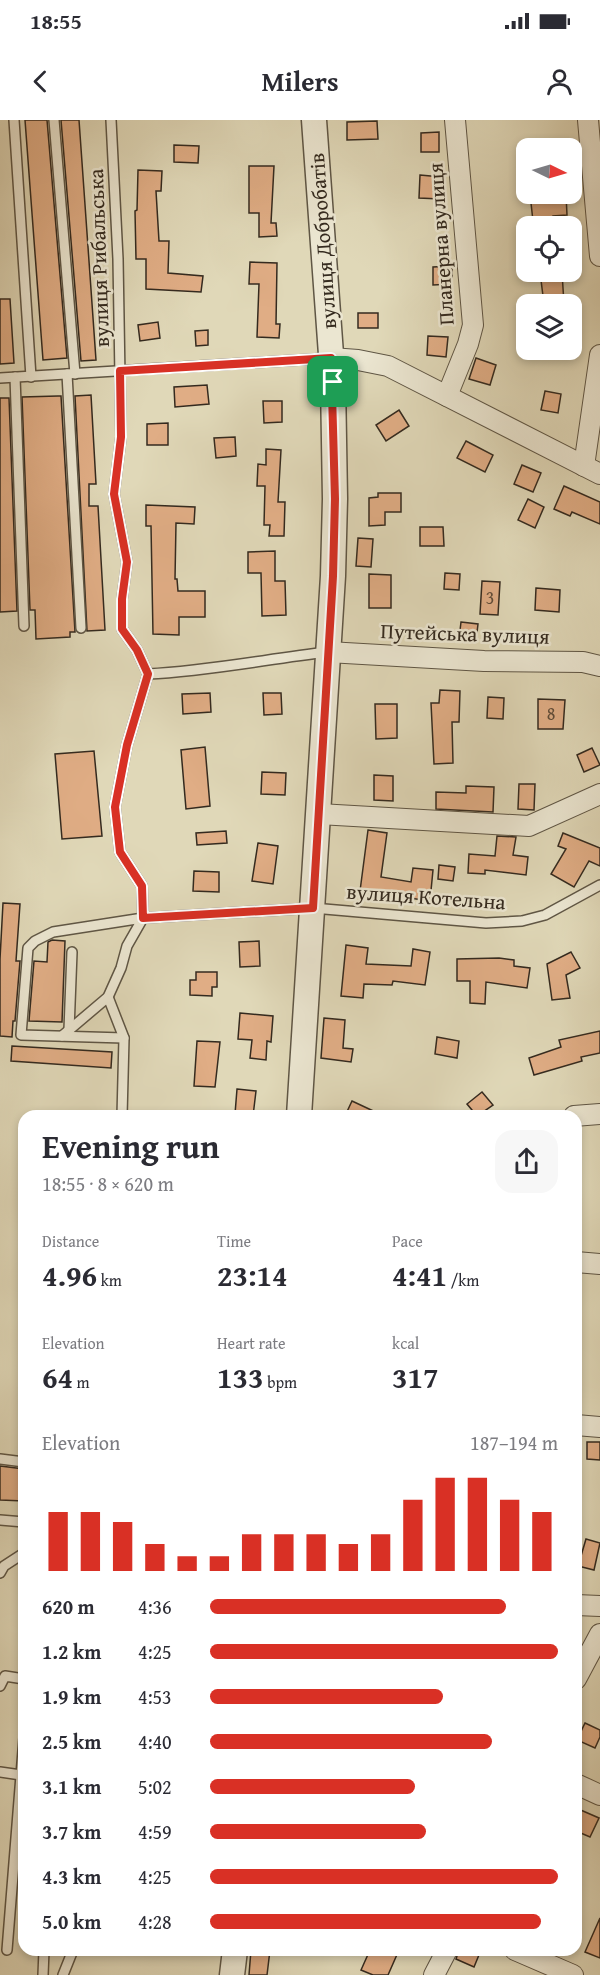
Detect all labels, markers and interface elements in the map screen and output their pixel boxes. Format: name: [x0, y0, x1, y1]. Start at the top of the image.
text: 18:55: [30, 5, 82, 37]
text: Milers: [261, 61, 339, 101]
icon: back: [24, 65, 57, 98]
icon: person: [543, 65, 576, 98]
north arrow: [516, 138, 582, 204]
map controls: [516, 138, 582, 360]
street label: вулиця Добробатів: [301, 152, 344, 330]
street label: Планерна вулиця: [419, 161, 462, 326]
street label: вулиця Рибальська: [80, 168, 117, 348]
button: locate: [516, 216, 582, 282]
button: layers: [516, 294, 582, 360]
pin: [307, 356, 358, 407]
icon: arrive: [316, 365, 349, 398]
house number: 3: [486, 584, 494, 611]
street label: Путейська вулиця: [380, 615, 550, 652]
house number: 8: [547, 700, 555, 727]
street label: вулиця Котельна: [345, 875, 507, 918]
text: Evening run: [42, 1122, 219, 1170]
button: share: [495, 1130, 558, 1193]
text: 18:55 · 8 × 620 m: [42, 1169, 174, 1198]
text: Distance: [42, 1229, 99, 1253]
text: Time: [217, 1229, 251, 1253]
text: Pace: [392, 1229, 423, 1253]
text: 4.96: [42, 1253, 97, 1297]
text: 23:14: [217, 1253, 288, 1297]
text: 4:41: [392, 1253, 447, 1297]
text: km: [97, 1268, 122, 1292]
text: /km: [447, 1268, 479, 1292]
text: Elevation: [42, 1331, 105, 1355]
text: Heart rate: [217, 1331, 286, 1355]
text: kcal: [392, 1331, 419, 1355]
text: 64: [42, 1355, 73, 1399]
text: 133: [217, 1355, 264, 1399]
text: 317: [392, 1355, 439, 1399]
text: m: [73, 1370, 90, 1394]
text: bpm: [264, 1370, 297, 1394]
text: Elevation: [42, 1428, 120, 1457]
text: 187–194 m: [470, 1428, 558, 1457]
text: 620 m: [42, 1592, 95, 1621]
text: 4:36: [138, 1592, 172, 1621]
text: 1.2 km: [42, 1637, 101, 1666]
text: 4:25: [138, 1637, 172, 1666]
text: 1.9 km: [42, 1682, 101, 1711]
text: 4:53: [138, 1682, 172, 1711]
text: 2.5 km: [42, 1727, 101, 1756]
text: 4:40: [138, 1727, 172, 1756]
text: 3.1 km: [42, 1772, 101, 1801]
text: 5:02: [138, 1772, 172, 1801]
text: 3.7 km: [42, 1817, 101, 1846]
text: 4:59: [138, 1817, 172, 1846]
text: 4.3 km: [42, 1862, 101, 1891]
text: 4:25: [138, 1862, 172, 1891]
text: 5.0 km: [42, 1907, 101, 1936]
text: 4:28: [138, 1907, 172, 1936]

